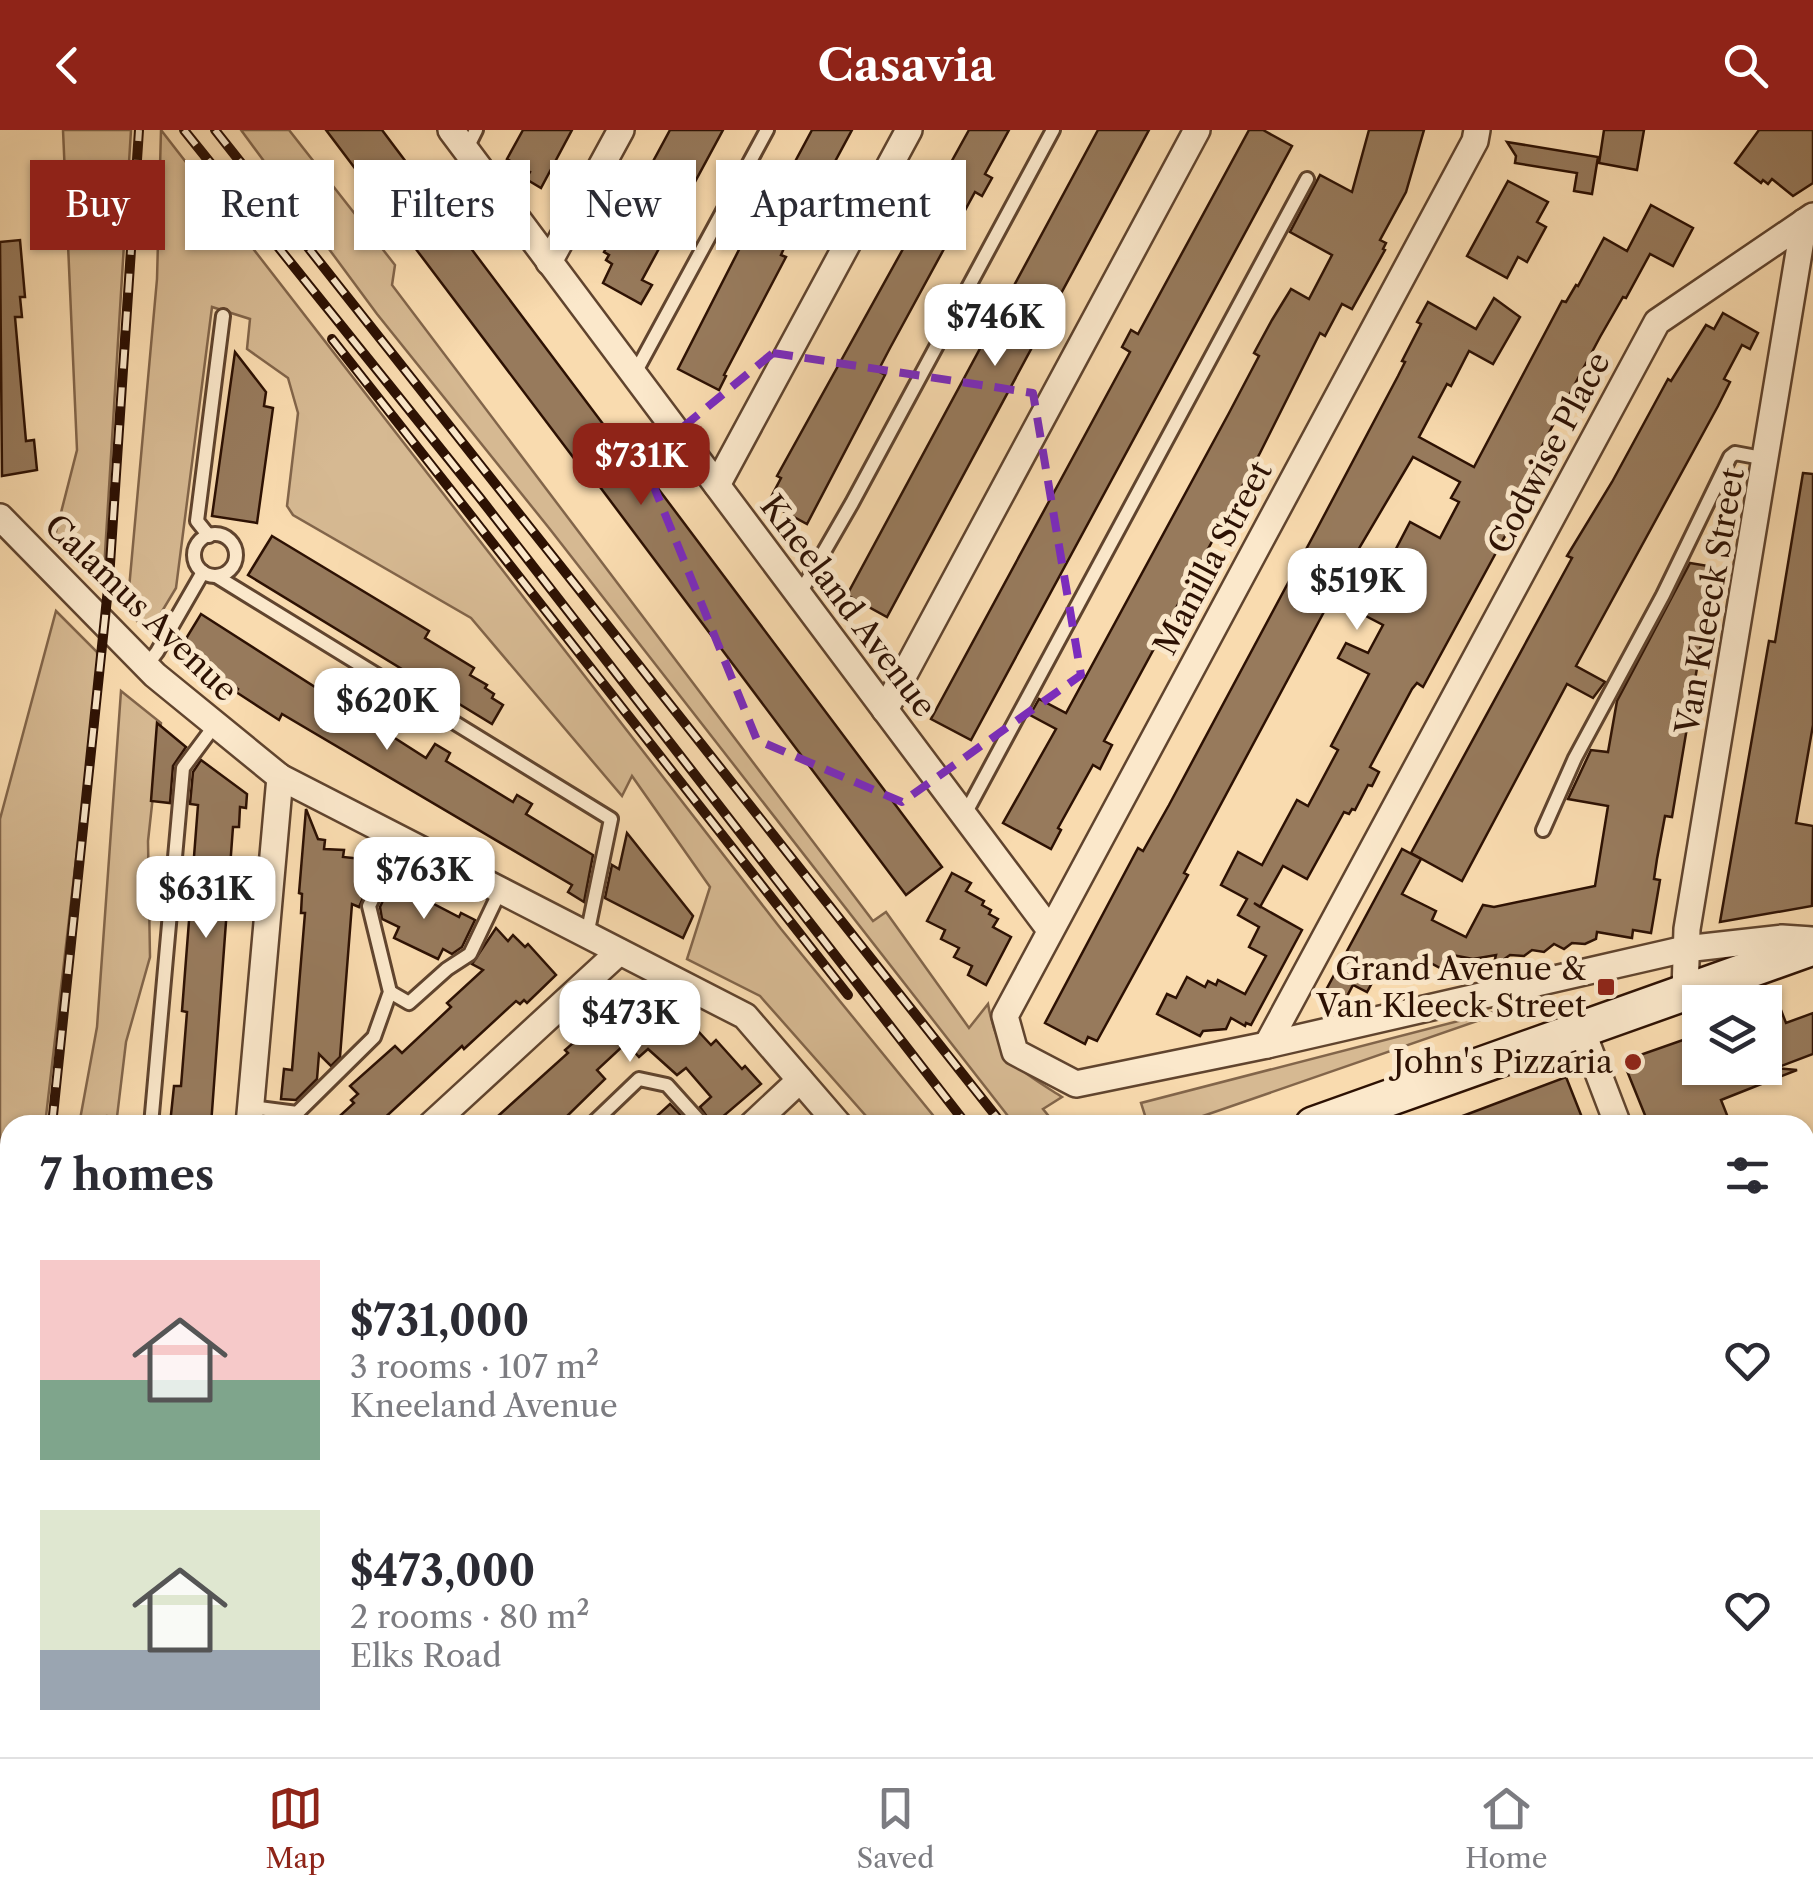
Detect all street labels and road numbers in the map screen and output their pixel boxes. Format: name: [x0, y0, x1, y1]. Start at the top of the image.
street label: Codwise Place: [1479, 345, 1618, 560]
street label: Manilla Street: [1145, 454, 1280, 661]
street label: Van Kleeck Street: [1667, 464, 1752, 738]
street label: Kneeland Avenue: [752, 487, 945, 724]
street label: Calamus Avenue: [37, 506, 246, 709]

